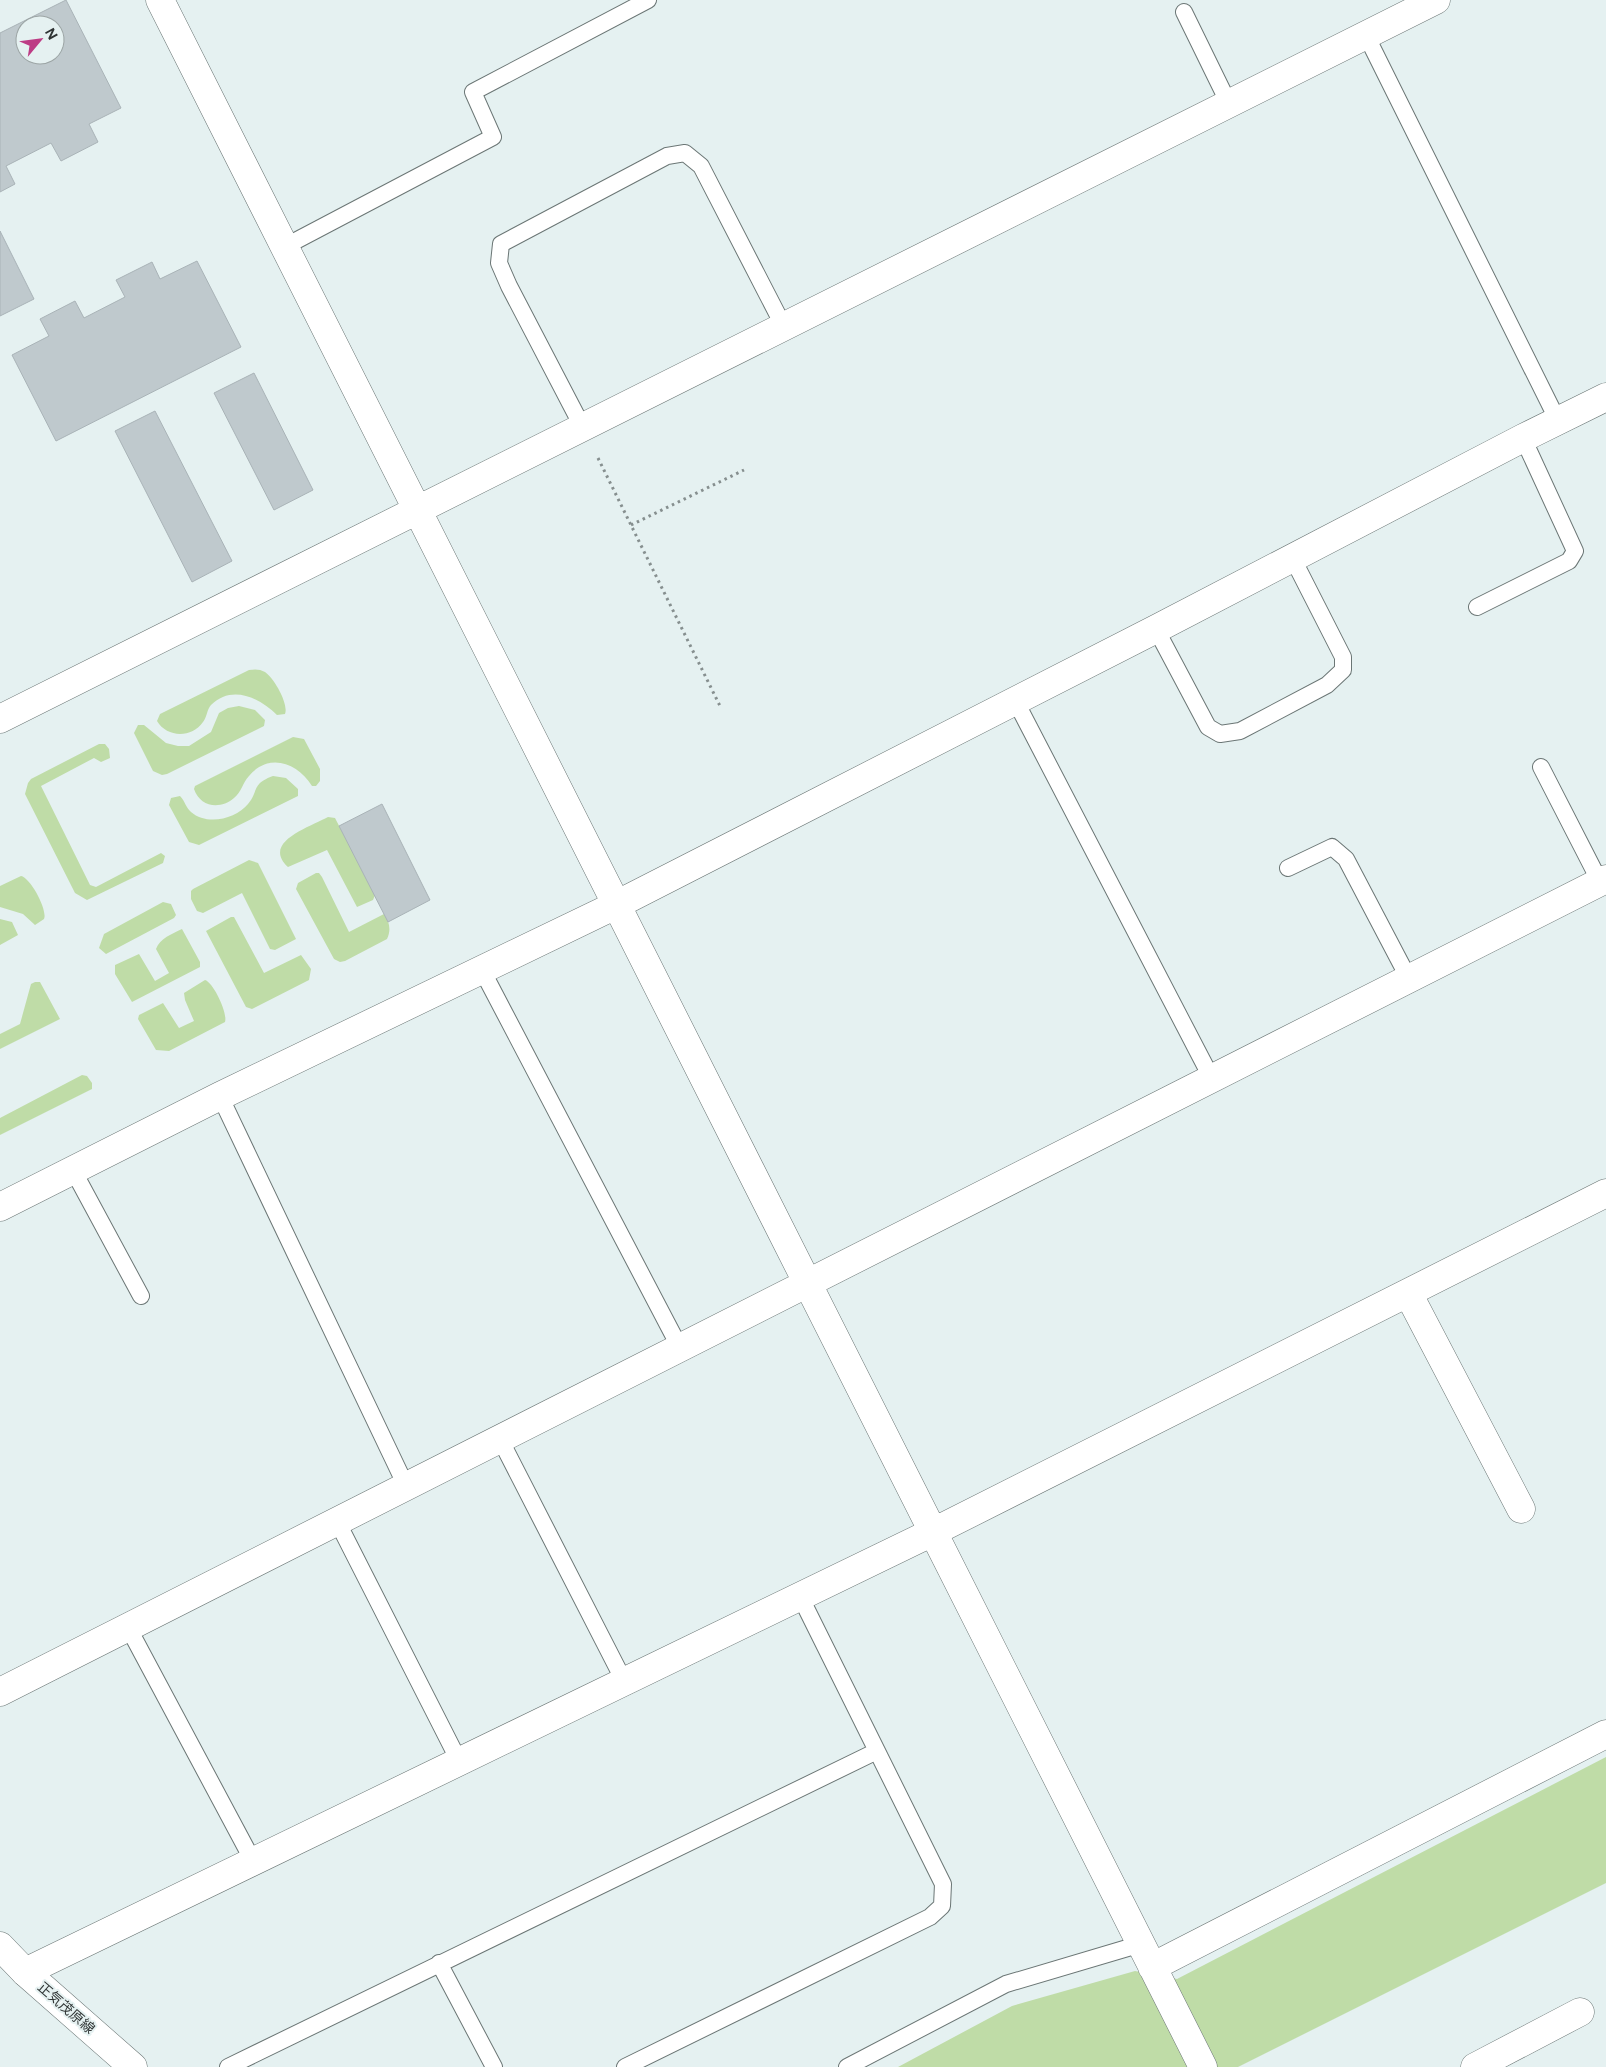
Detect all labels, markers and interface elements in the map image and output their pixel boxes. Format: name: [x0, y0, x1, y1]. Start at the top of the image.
north arrow: [15, 15, 65, 65]
text: N: [41, 25, 61, 43]
street label: 正気茂原線: [34, 1979, 98, 2037]

